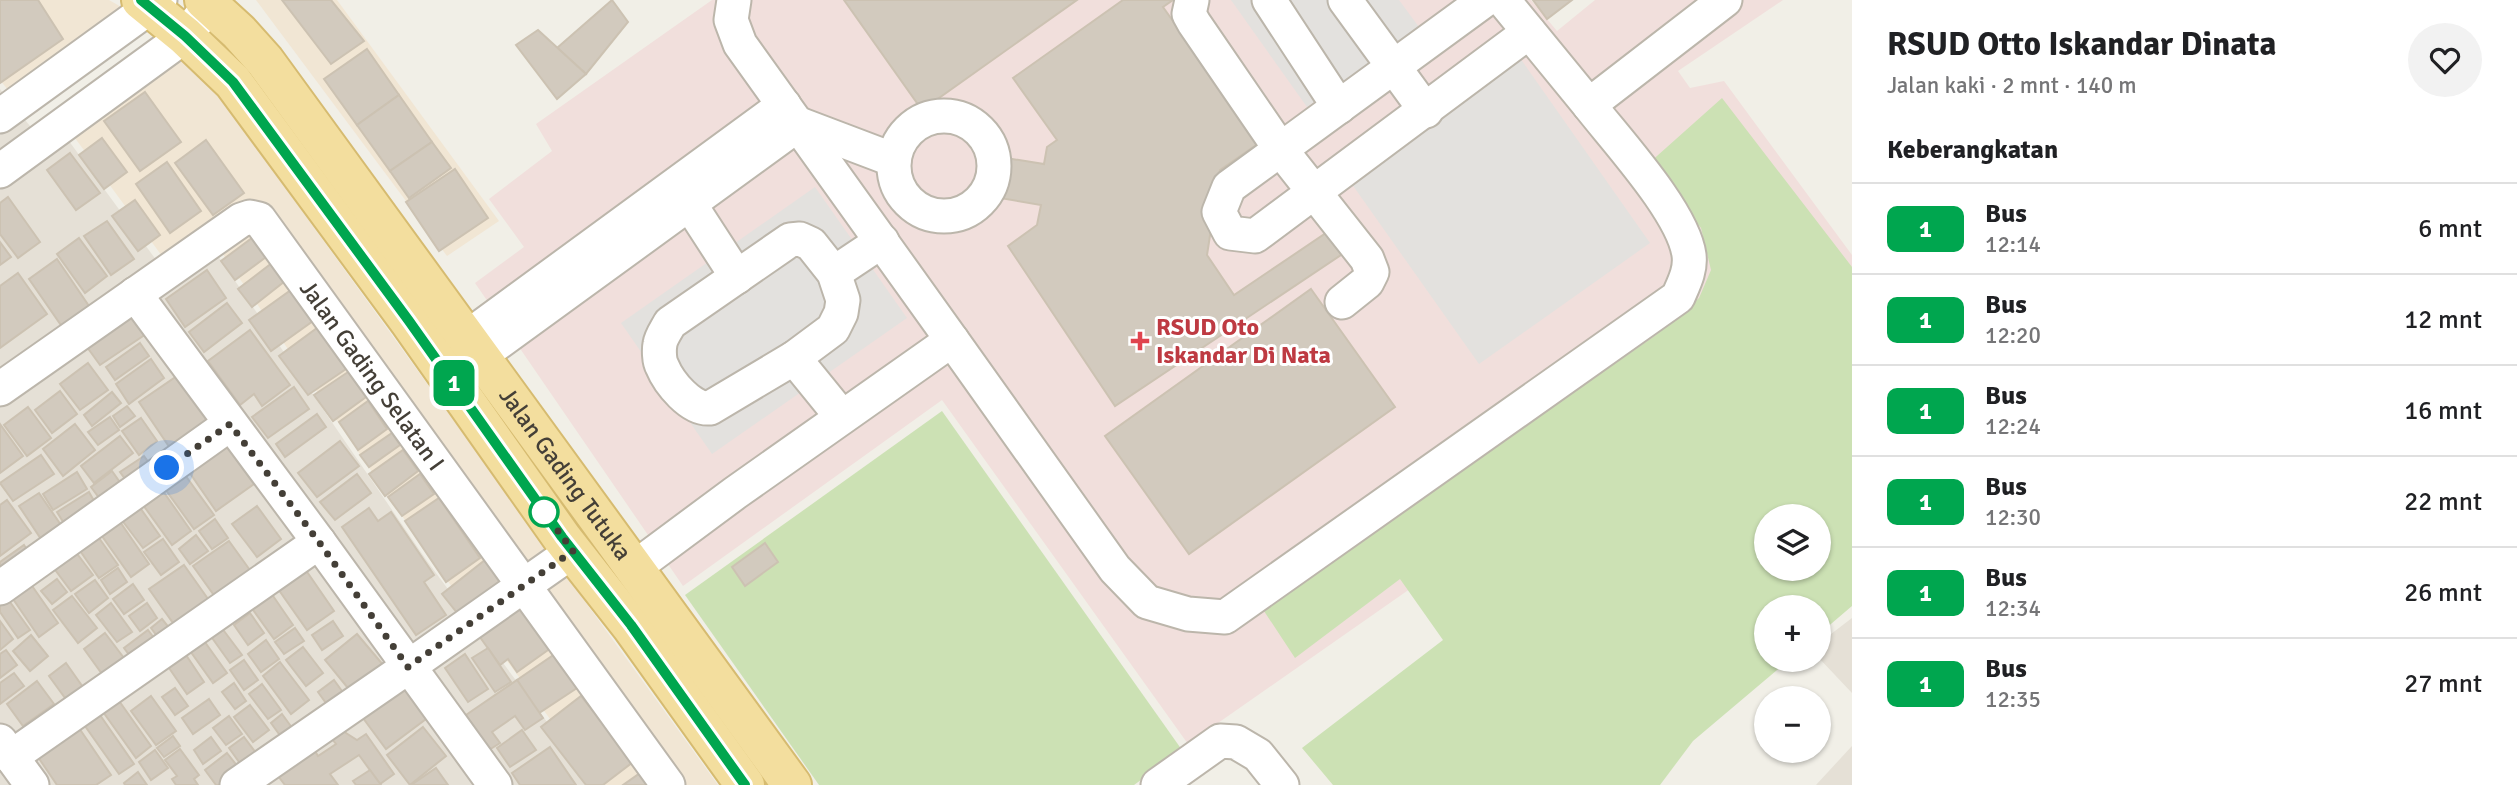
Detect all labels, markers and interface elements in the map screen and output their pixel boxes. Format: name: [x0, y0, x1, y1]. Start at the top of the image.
button: heart: [2408, 23, 2482, 97]
text: RSUD Otto Iskandar Dinata: [1887, 24, 2276, 65]
text: Jalan kaki · 2 mnt · 140 m: [1887, 71, 2137, 100]
text: Keberangkatan: [1887, 134, 2058, 166]
text: Bus: [1985, 198, 2027, 230]
text: 6 mnt: [2418, 213, 2482, 245]
text: 1: [1919, 214, 1932, 244]
text: 12:14: [1985, 230, 2041, 259]
street label: Jalan Gading Selatan I: [293, 274, 451, 477]
text: Bus: [1985, 289, 2027, 321]
text: 12 mnt: [2404, 304, 2482, 336]
text: 1: [1919, 305, 1932, 335]
place label: RSUD Oto Iskandar Di Nata: [1156, 312, 1331, 370]
text: 12:20: [1985, 321, 2041, 350]
marker: RSUD Oto Iskandar Di Nata: [1130, 331, 1150, 351]
line badge: 1: [431, 360, 477, 406]
text: 1: [448, 368, 460, 398]
text: Bus: [1985, 380, 2027, 412]
street label: Jalan Gading Tutuka: [493, 382, 638, 566]
text: 16 mnt: [2404, 395, 2482, 427]
text: 1: [1919, 396, 1932, 426]
text: 12:24: [1985, 412, 2041, 441]
your location: [149, 450, 184, 485]
text: Bus: [1985, 471, 2027, 503]
text: 22 mnt: [2404, 486, 2482, 518]
text: 1: [1919, 487, 1932, 517]
unlabelled marker: [529, 497, 559, 527]
text: 12:30: [1985, 503, 2041, 532]
map controls: [1754, 504, 1831, 763]
button: layers: [1754, 504, 1831, 581]
text: Bus: [1985, 562, 2027, 594]
text: 26 mnt: [2404, 577, 2482, 609]
text: 1: [1919, 578, 1932, 608]
text: 12:34: [1985, 594, 2041, 623]
button: +: [1754, 595, 1831, 672]
text: Bus: [1985, 653, 2027, 685]
text: 27 mnt: [2404, 668, 2482, 700]
text: 1: [1919, 669, 1932, 699]
text: 12:35: [1985, 685, 2041, 714]
button: −: [1754, 686, 1831, 763]

